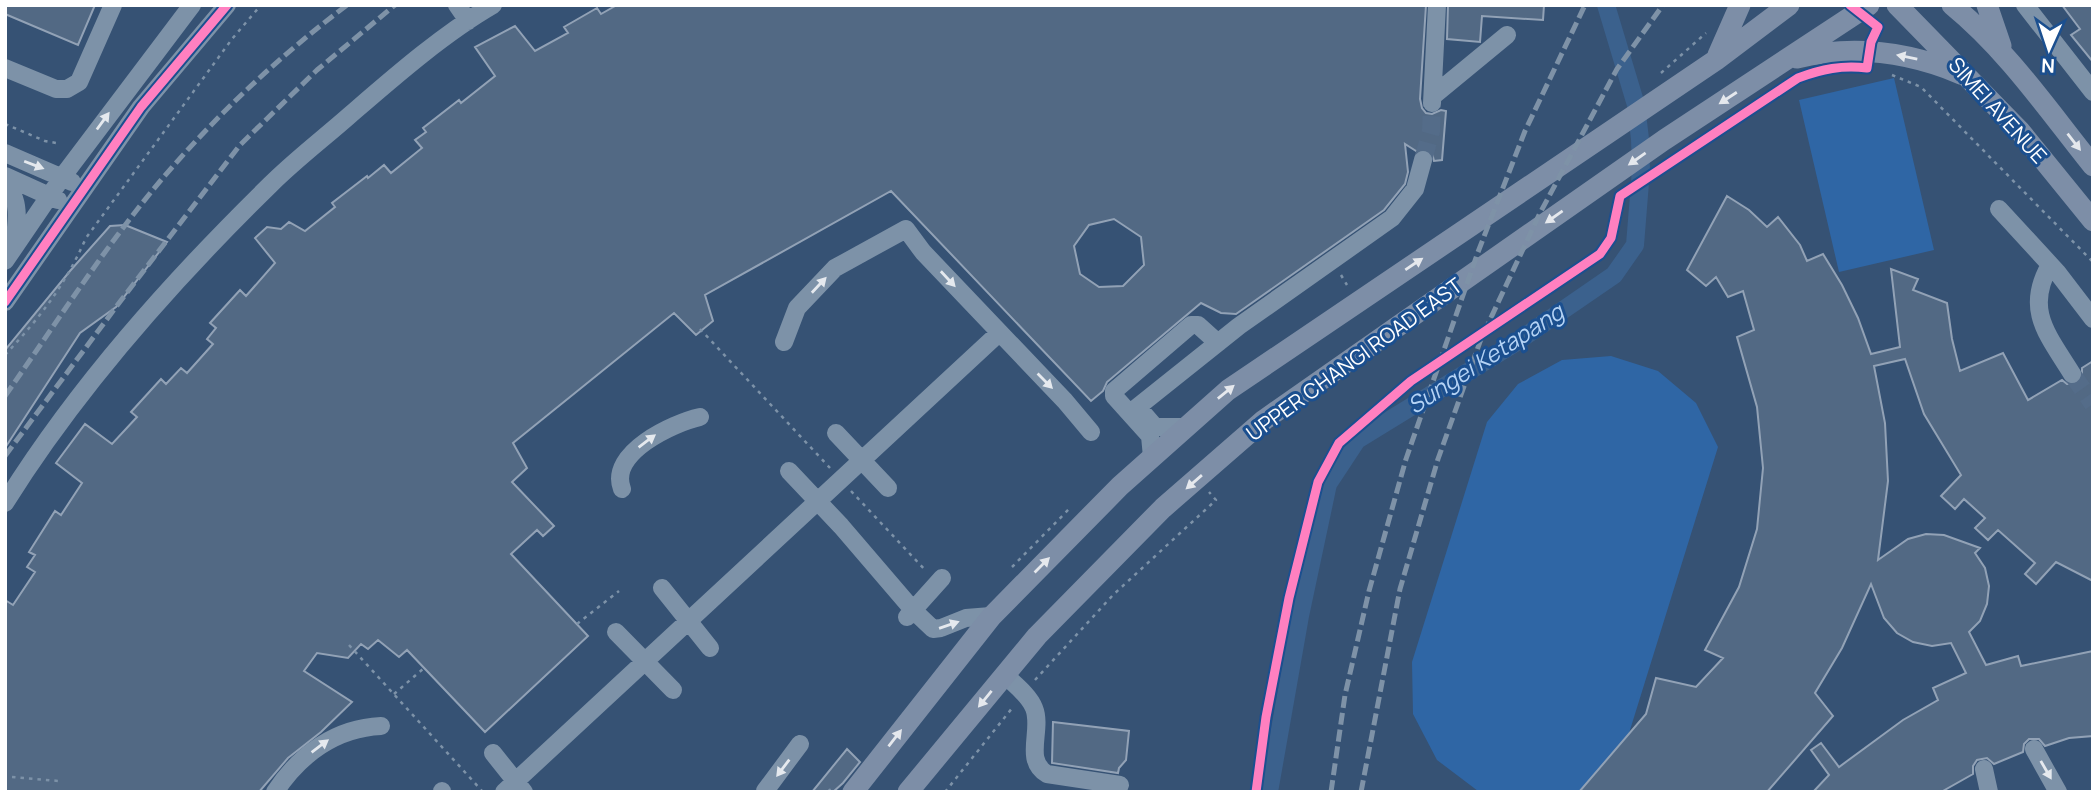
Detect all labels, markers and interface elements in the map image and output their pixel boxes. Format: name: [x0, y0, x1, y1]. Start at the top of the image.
north arrow: [2014, 14, 2084, 84]
one-way arrow: [1896, 51, 1918, 62]
street label: SIMEI AVENUE: [1944, 52, 2052, 168]
one-way arrow: [1718, 91, 1738, 104]
one-way arrow: [96, 112, 110, 130]
one-way arrow: [2066, 132, 2081, 150]
one-way arrow: [1628, 152, 1646, 166]
one-way arrow: [24, 159, 45, 170]
one-way arrow: [1545, 210, 1563, 224]
one-way arrow: [1404, 258, 1423, 271]
one-way arrow: [940, 270, 956, 288]
street label: UPPER CHANGI ROAD EAST: [1240, 271, 1468, 447]
one-way arrow: [810, 277, 826, 294]
water label: Sungei Ketapang: [1401, 294, 1571, 421]
one-way arrow: [1037, 372, 1053, 389]
one-way arrow: [1216, 385, 1234, 400]
one-way arrow: [638, 434, 656, 449]
one-way arrow: [1185, 474, 1202, 489]
one-way arrow: [1034, 556, 1051, 573]
one-way arrow: [938, 619, 959, 629]
one-way arrow: [978, 690, 993, 707]
one-way arrow: [888, 729, 902, 747]
one-way arrow: [311, 738, 329, 753]
one-way arrow: [776, 759, 790, 777]
one-way arrow: [2040, 761, 2052, 780]

